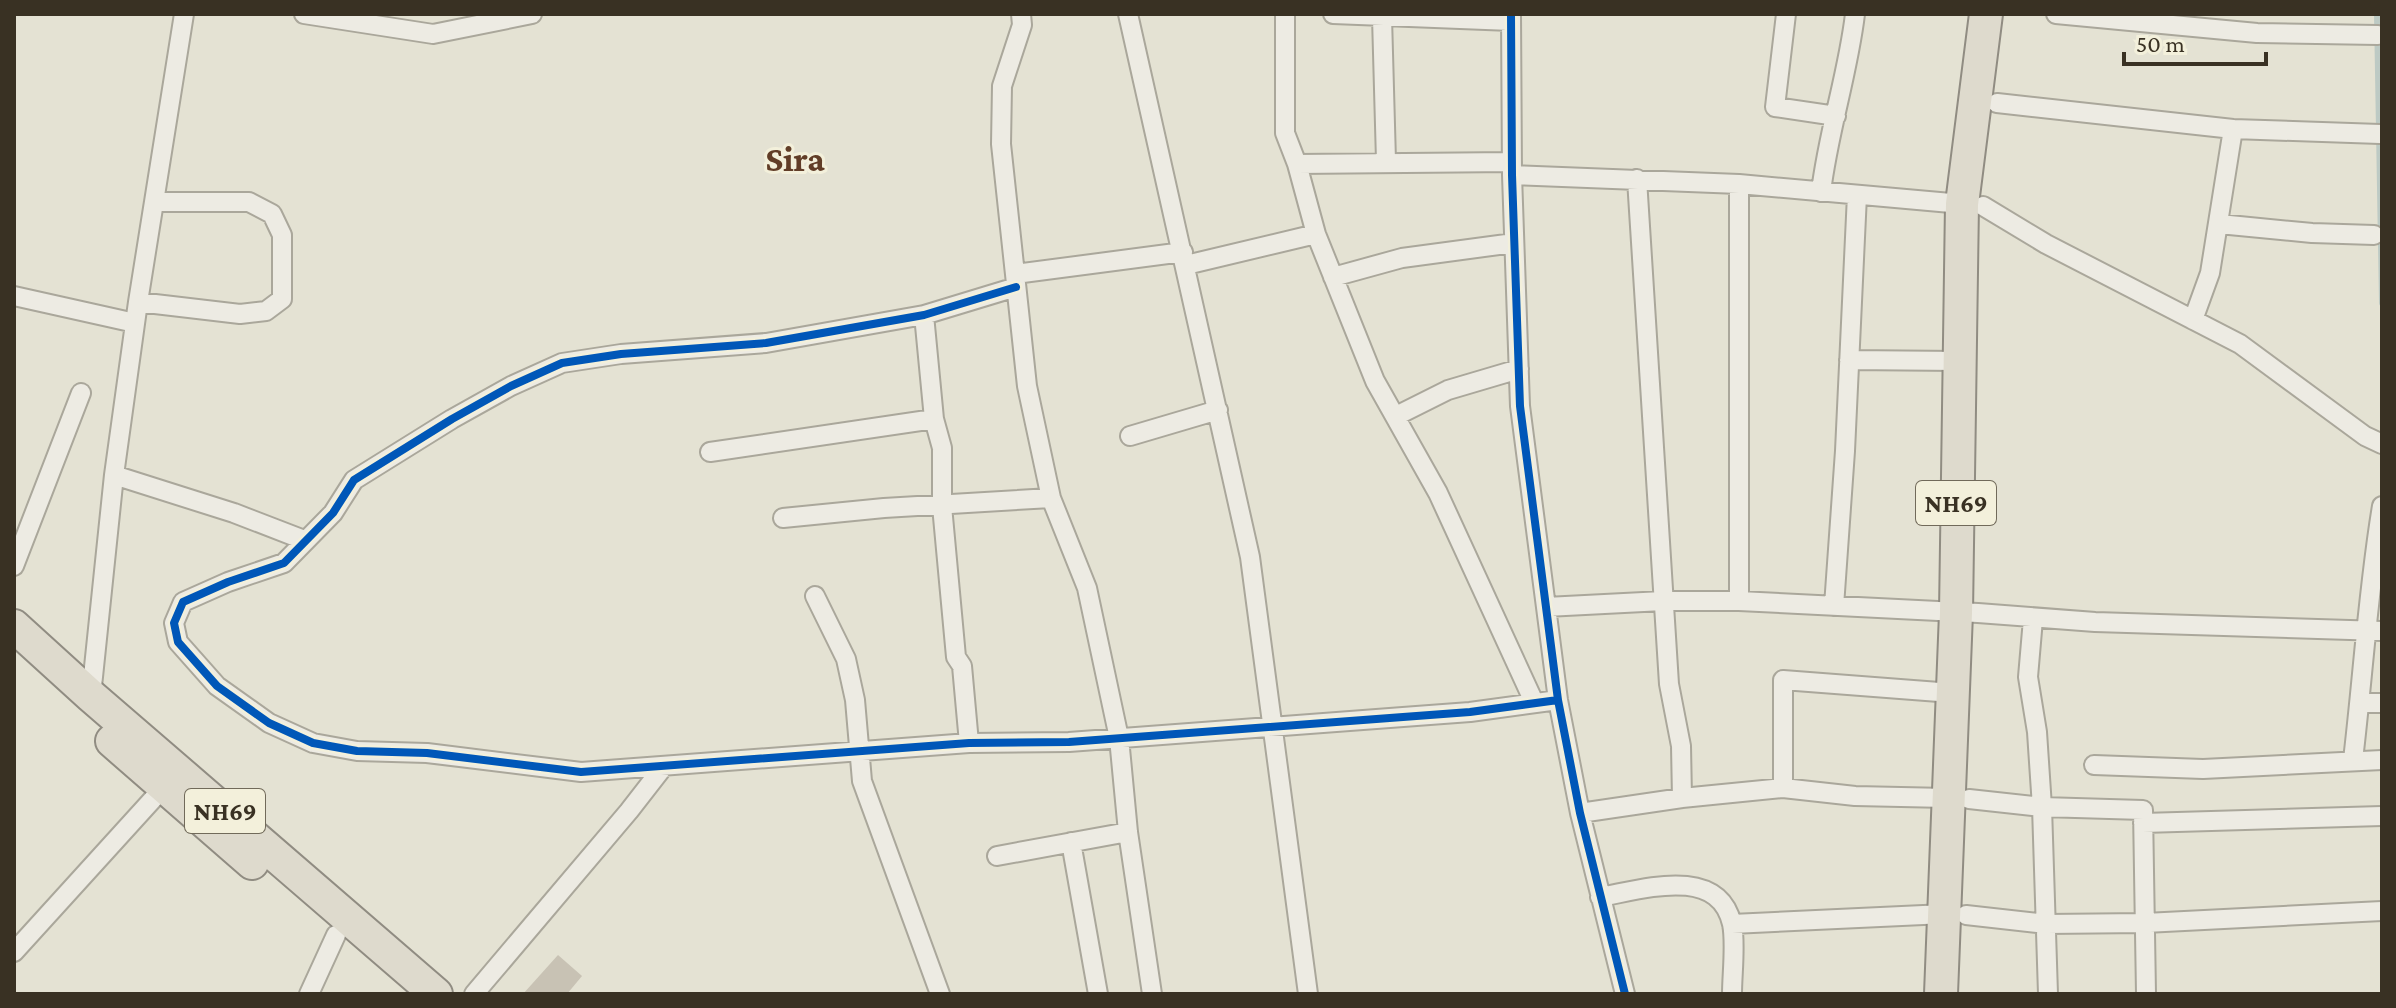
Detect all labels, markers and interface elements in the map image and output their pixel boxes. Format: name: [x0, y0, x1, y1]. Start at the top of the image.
scale bar: [2124, 16, 2266, 66]
text: 50 m: [2136, 30, 2185, 57]
district label: Sira: [765, 139, 825, 179]
road number: NH69: [1916, 481, 1996, 525]
road number: NH69: [185, 789, 265, 833]

